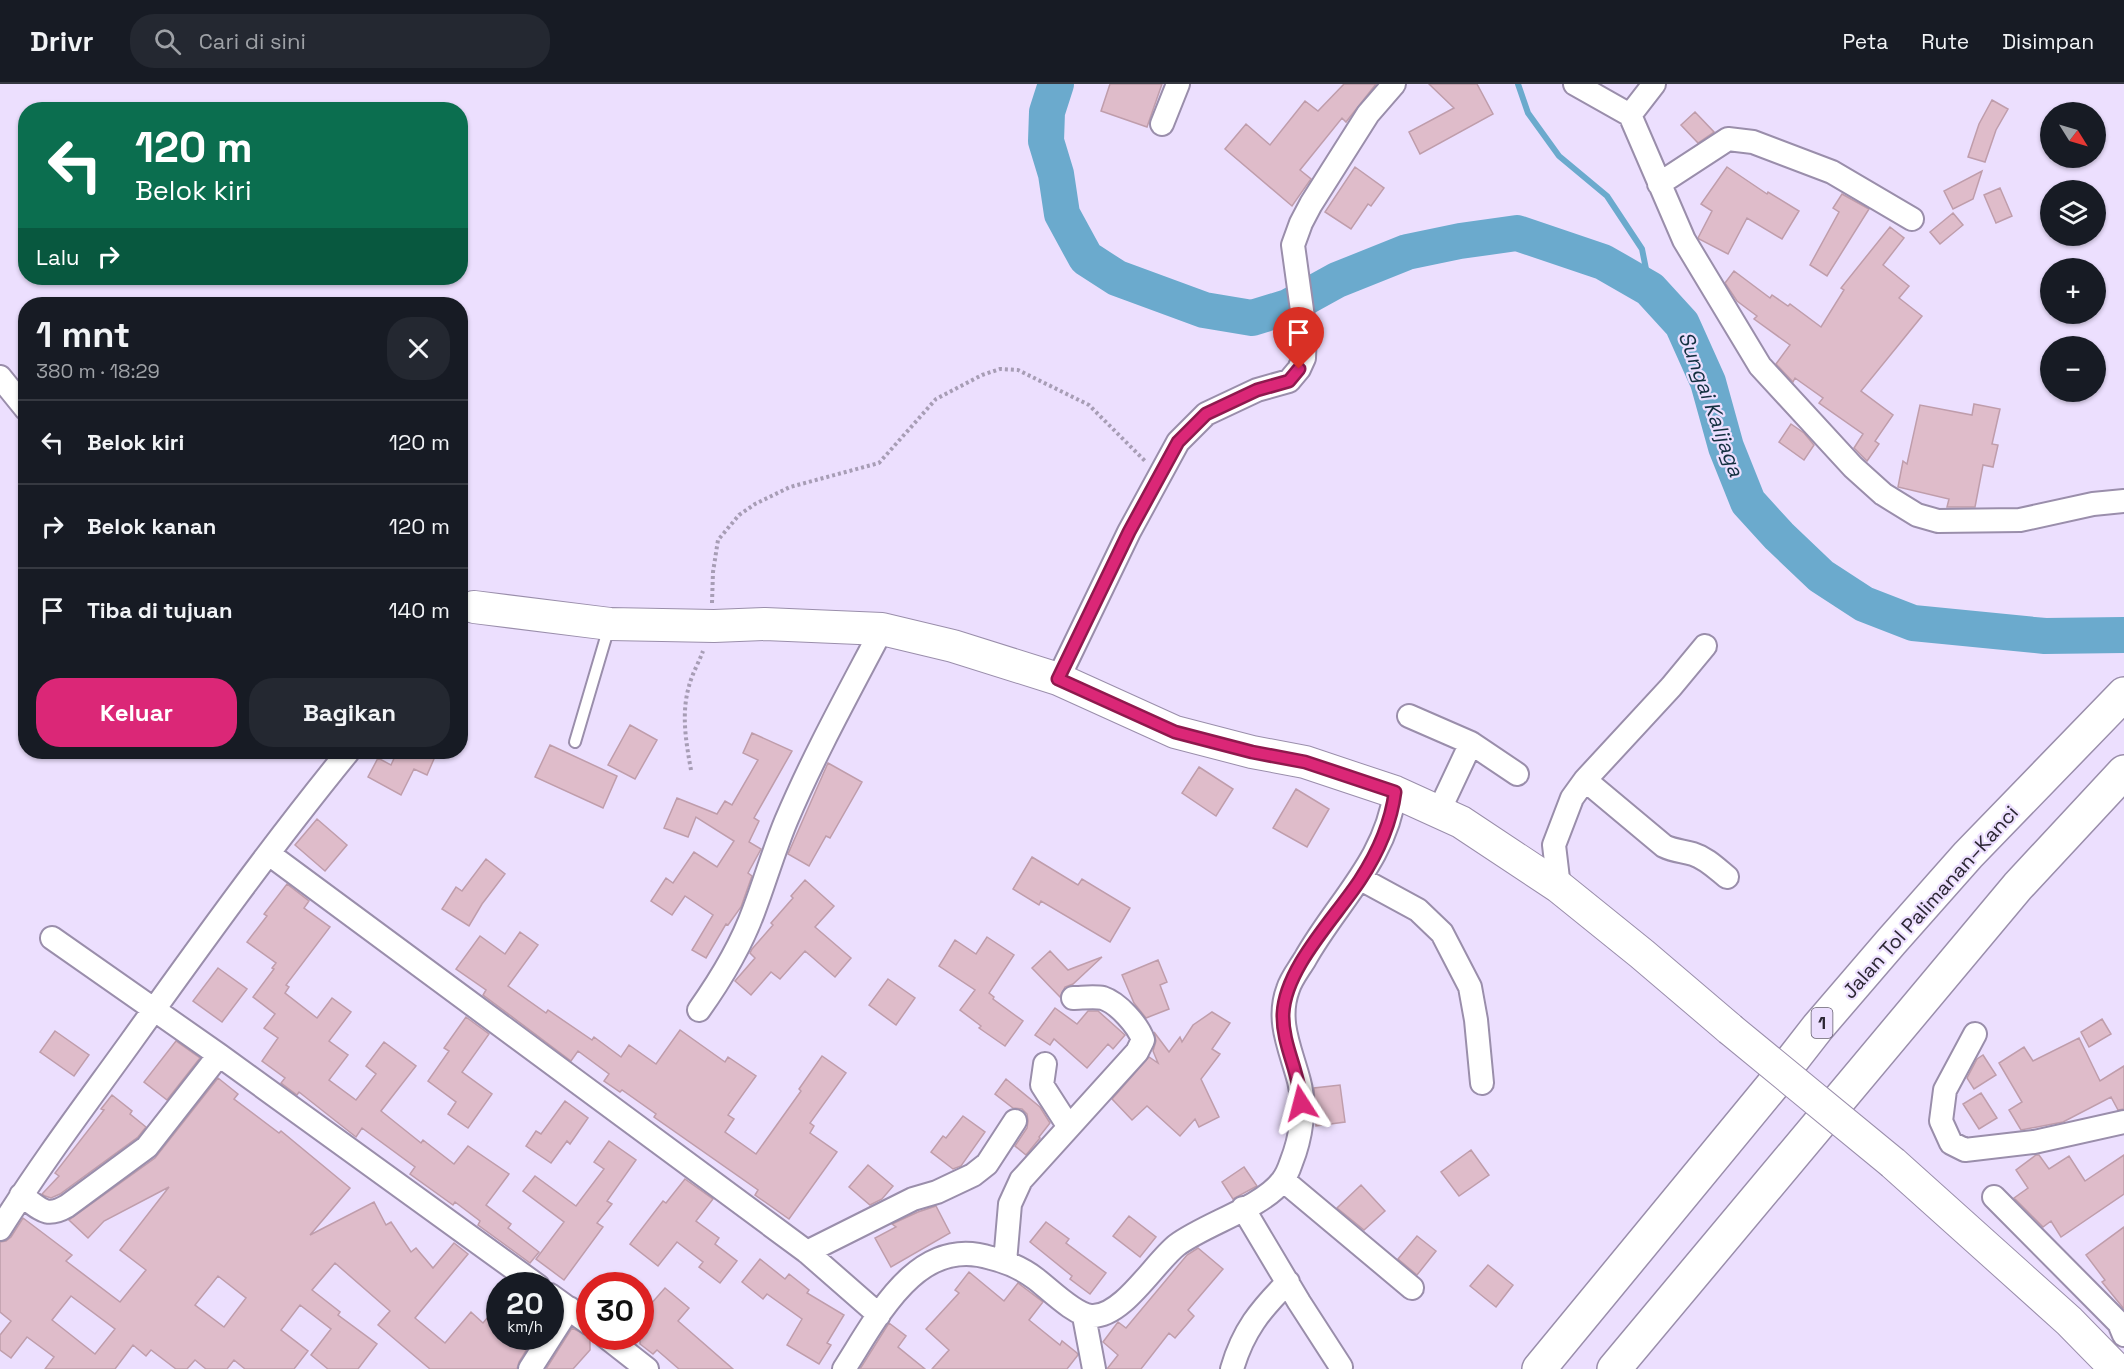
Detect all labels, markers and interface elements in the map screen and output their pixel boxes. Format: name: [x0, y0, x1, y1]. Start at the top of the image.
search box: [130, 14, 550, 68]
text: Drivr: [30, 23, 94, 59]
icon: search: [151, 25, 184, 58]
text: Cari di sini: [199, 27, 306, 55]
text: Peta: [1842, 28, 1888, 55]
text: Rute: [1921, 28, 1969, 55]
text: Disimpan: [2002, 28, 2094, 55]
north arrow: [2040, 102, 2106, 168]
map controls: [2040, 102, 2106, 402]
text: 120 m: [135, 121, 253, 174]
icon: left: [36, 126, 114, 204]
text: Belok kiri: [135, 173, 252, 208]
button: layers: [2040, 180, 2106, 246]
icon: right: [92, 240, 125, 273]
text: Lalu: [36, 243, 80, 271]
button: +: [2040, 258, 2106, 324]
pin: [1273, 307, 1324, 369]
text: 1 mnt: [36, 312, 130, 358]
icon: arrive: [1282, 316, 1315, 349]
button: close: [387, 317, 450, 380]
water label: Sungai Kalijaga: [1673, 328, 1751, 481]
button: −: [2040, 336, 2106, 402]
text: 380 m · 18:29: [36, 358, 160, 384]
icon: left: [36, 426, 69, 459]
text: Belok kiri: [87, 428, 184, 456]
text: 120 m: [389, 428, 450, 456]
icon: right: [36, 510, 69, 543]
text: Belok kanan: [87, 512, 216, 540]
text: 120 m: [389, 512, 450, 540]
icon: arrive: [36, 594, 69, 627]
text: Tiba di tujuan: [87, 596, 233, 624]
text: 140 m: [388, 596, 450, 624]
button: Keluar: [36, 678, 237, 747]
button: Bagikan: [249, 678, 450, 747]
street label: Jalan Tol Palimanan–Kanci: [1836, 800, 2024, 1004]
road number: 1: [1812, 1008, 1832, 1038]
position arrow: [1269, 1071, 1333, 1135]
speed limit sign: 30: [576, 1272, 654, 1350]
text: 20: [506, 1284, 544, 1323]
text: km/h: [507, 1317, 543, 1336]

